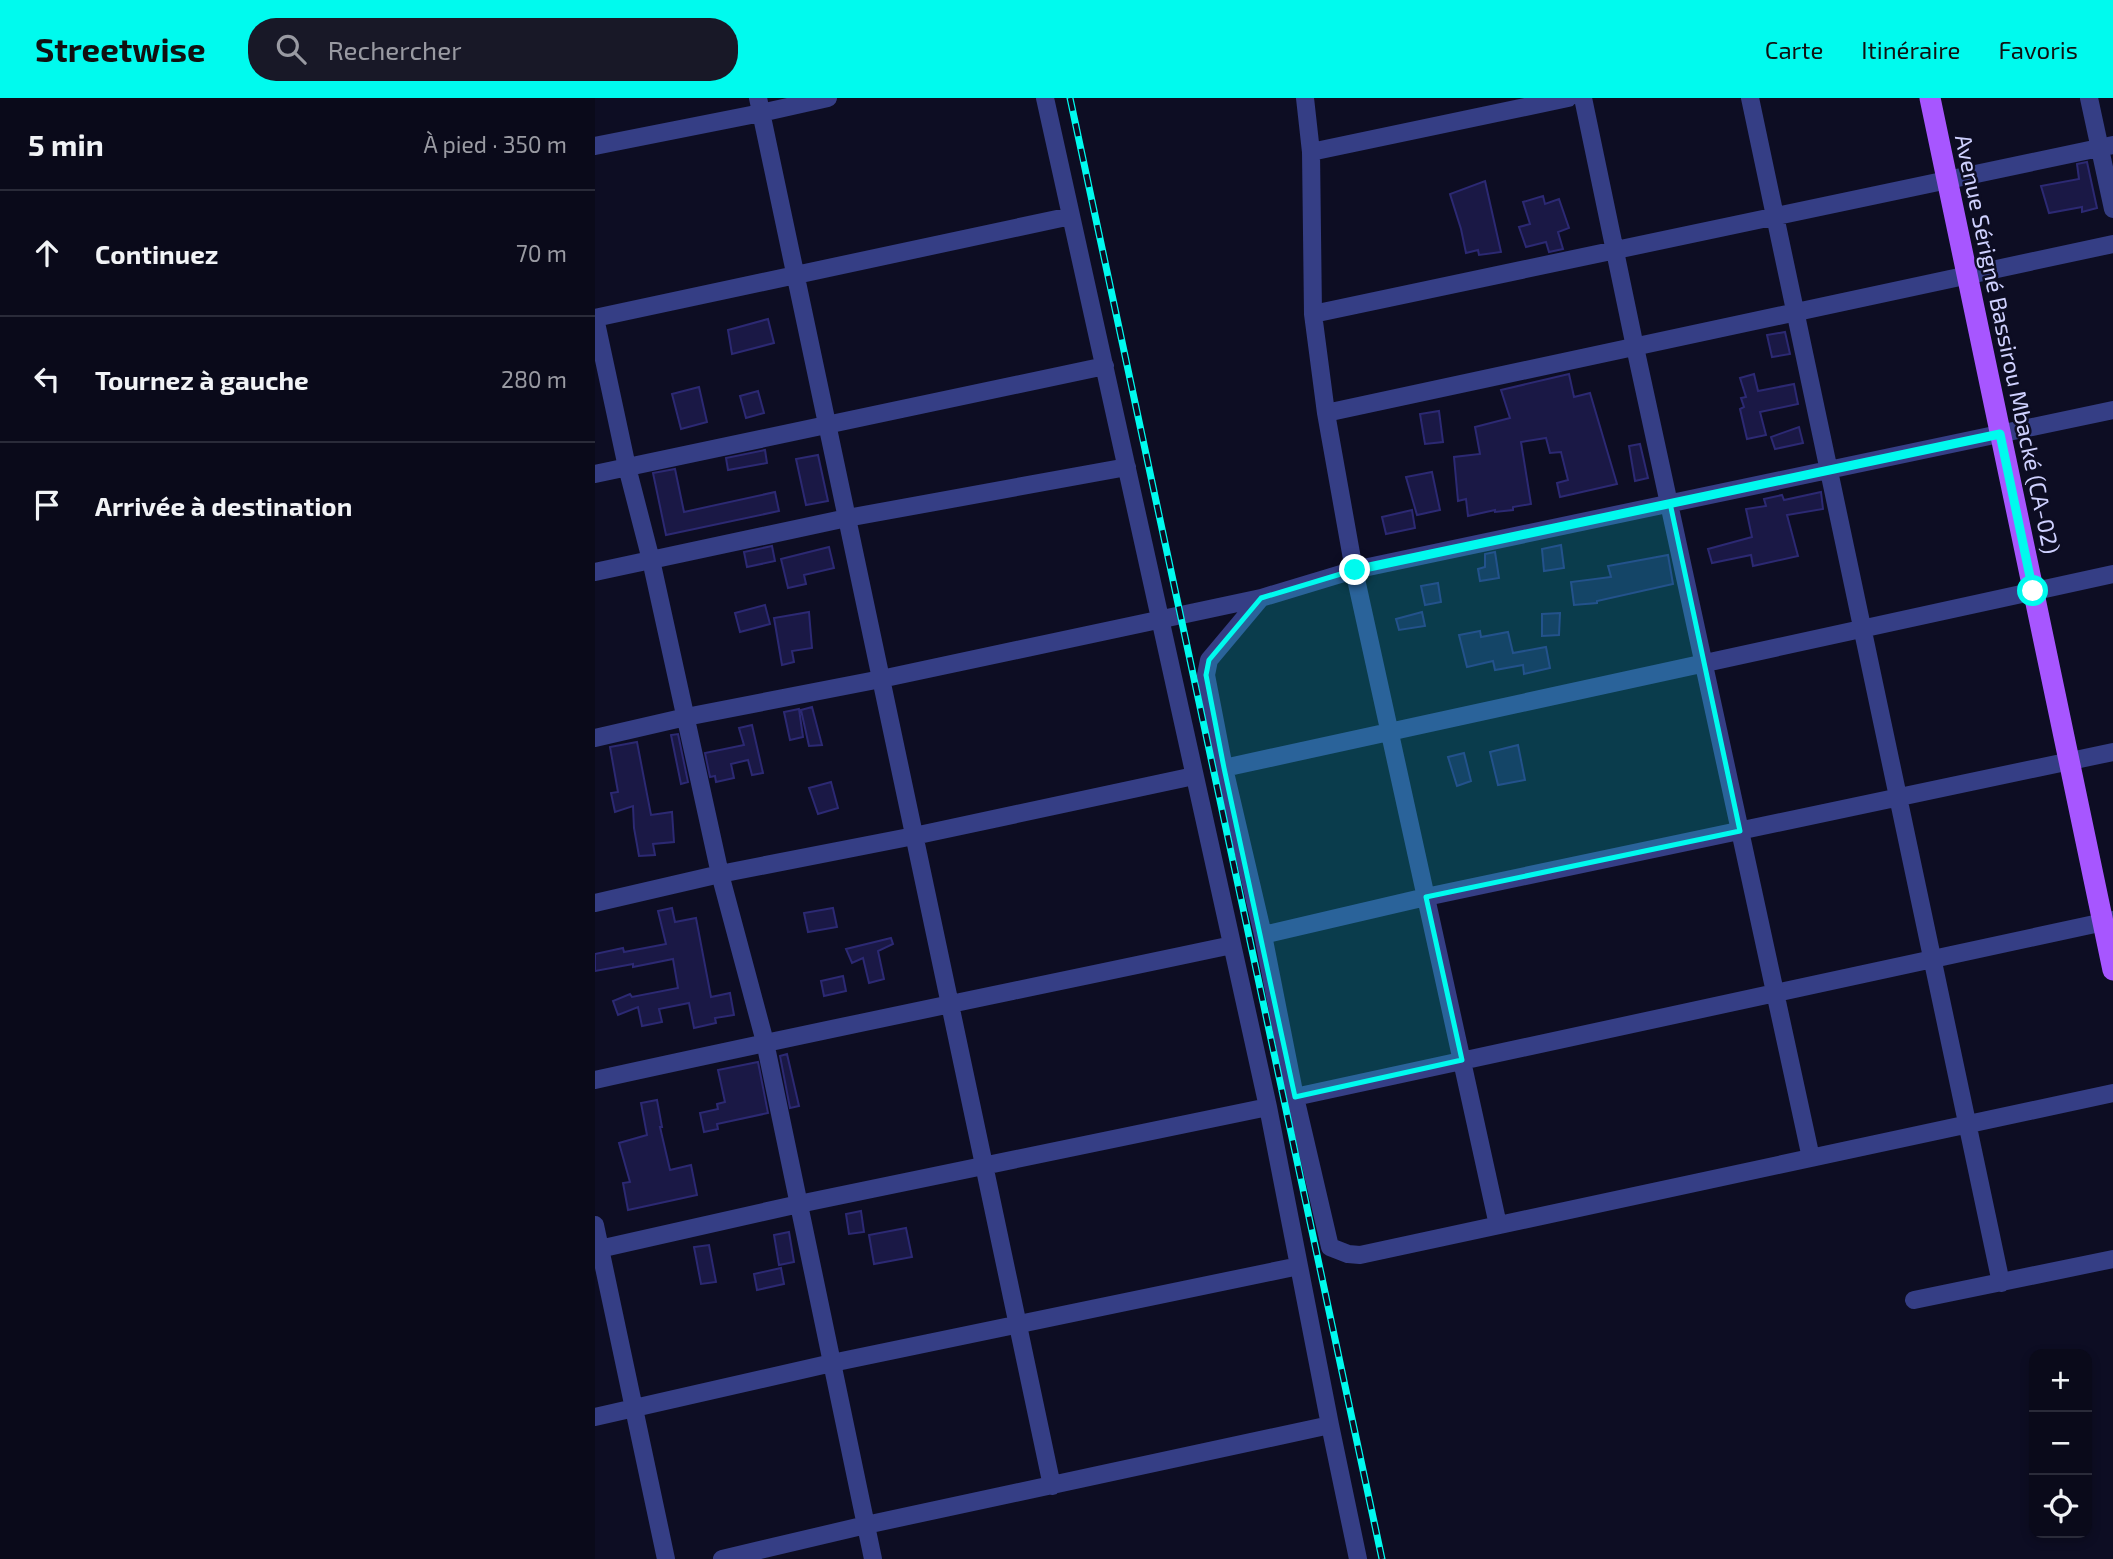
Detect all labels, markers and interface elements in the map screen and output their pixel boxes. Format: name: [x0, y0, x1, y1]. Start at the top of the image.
search box: [248, 18, 738, 81]
text: Streetwise: [35, 29, 206, 69]
icon: search: [272, 30, 310, 68]
text: Rechercher: [328, 34, 462, 65]
text: Carte: [1765, 35, 1823, 64]
text: Itinéraire: [1861, 35, 1960, 64]
text: Favoris: [1998, 35, 2078, 64]
text: 5 min: [28, 126, 104, 162]
text: À pied · 350 m: [424, 130, 567, 158]
street label: Avenue Sérigné Bassirou Mbacké (CA-02): [1950, 132, 2066, 556]
icon: ahead: [28, 234, 66, 272]
text: Continuez: [95, 238, 218, 269]
text: 70 m: [516, 239, 567, 267]
icon: left: [28, 360, 66, 398]
text: Tournez à gauche: [95, 364, 309, 395]
text: 280 m: [501, 365, 567, 393]
icon: arrive: [28, 486, 66, 524]
text: Arrivée à destination: [95, 490, 352, 521]
route end: [1339, 554, 1370, 585]
route start: [2017, 575, 2048, 606]
map controls: [2029, 1349, 2092, 1538]
button: +: [2029, 1349, 2092, 1412]
button: −: [2029, 1412, 2092, 1475]
button: locate: [2029, 1475, 2092, 1538]

